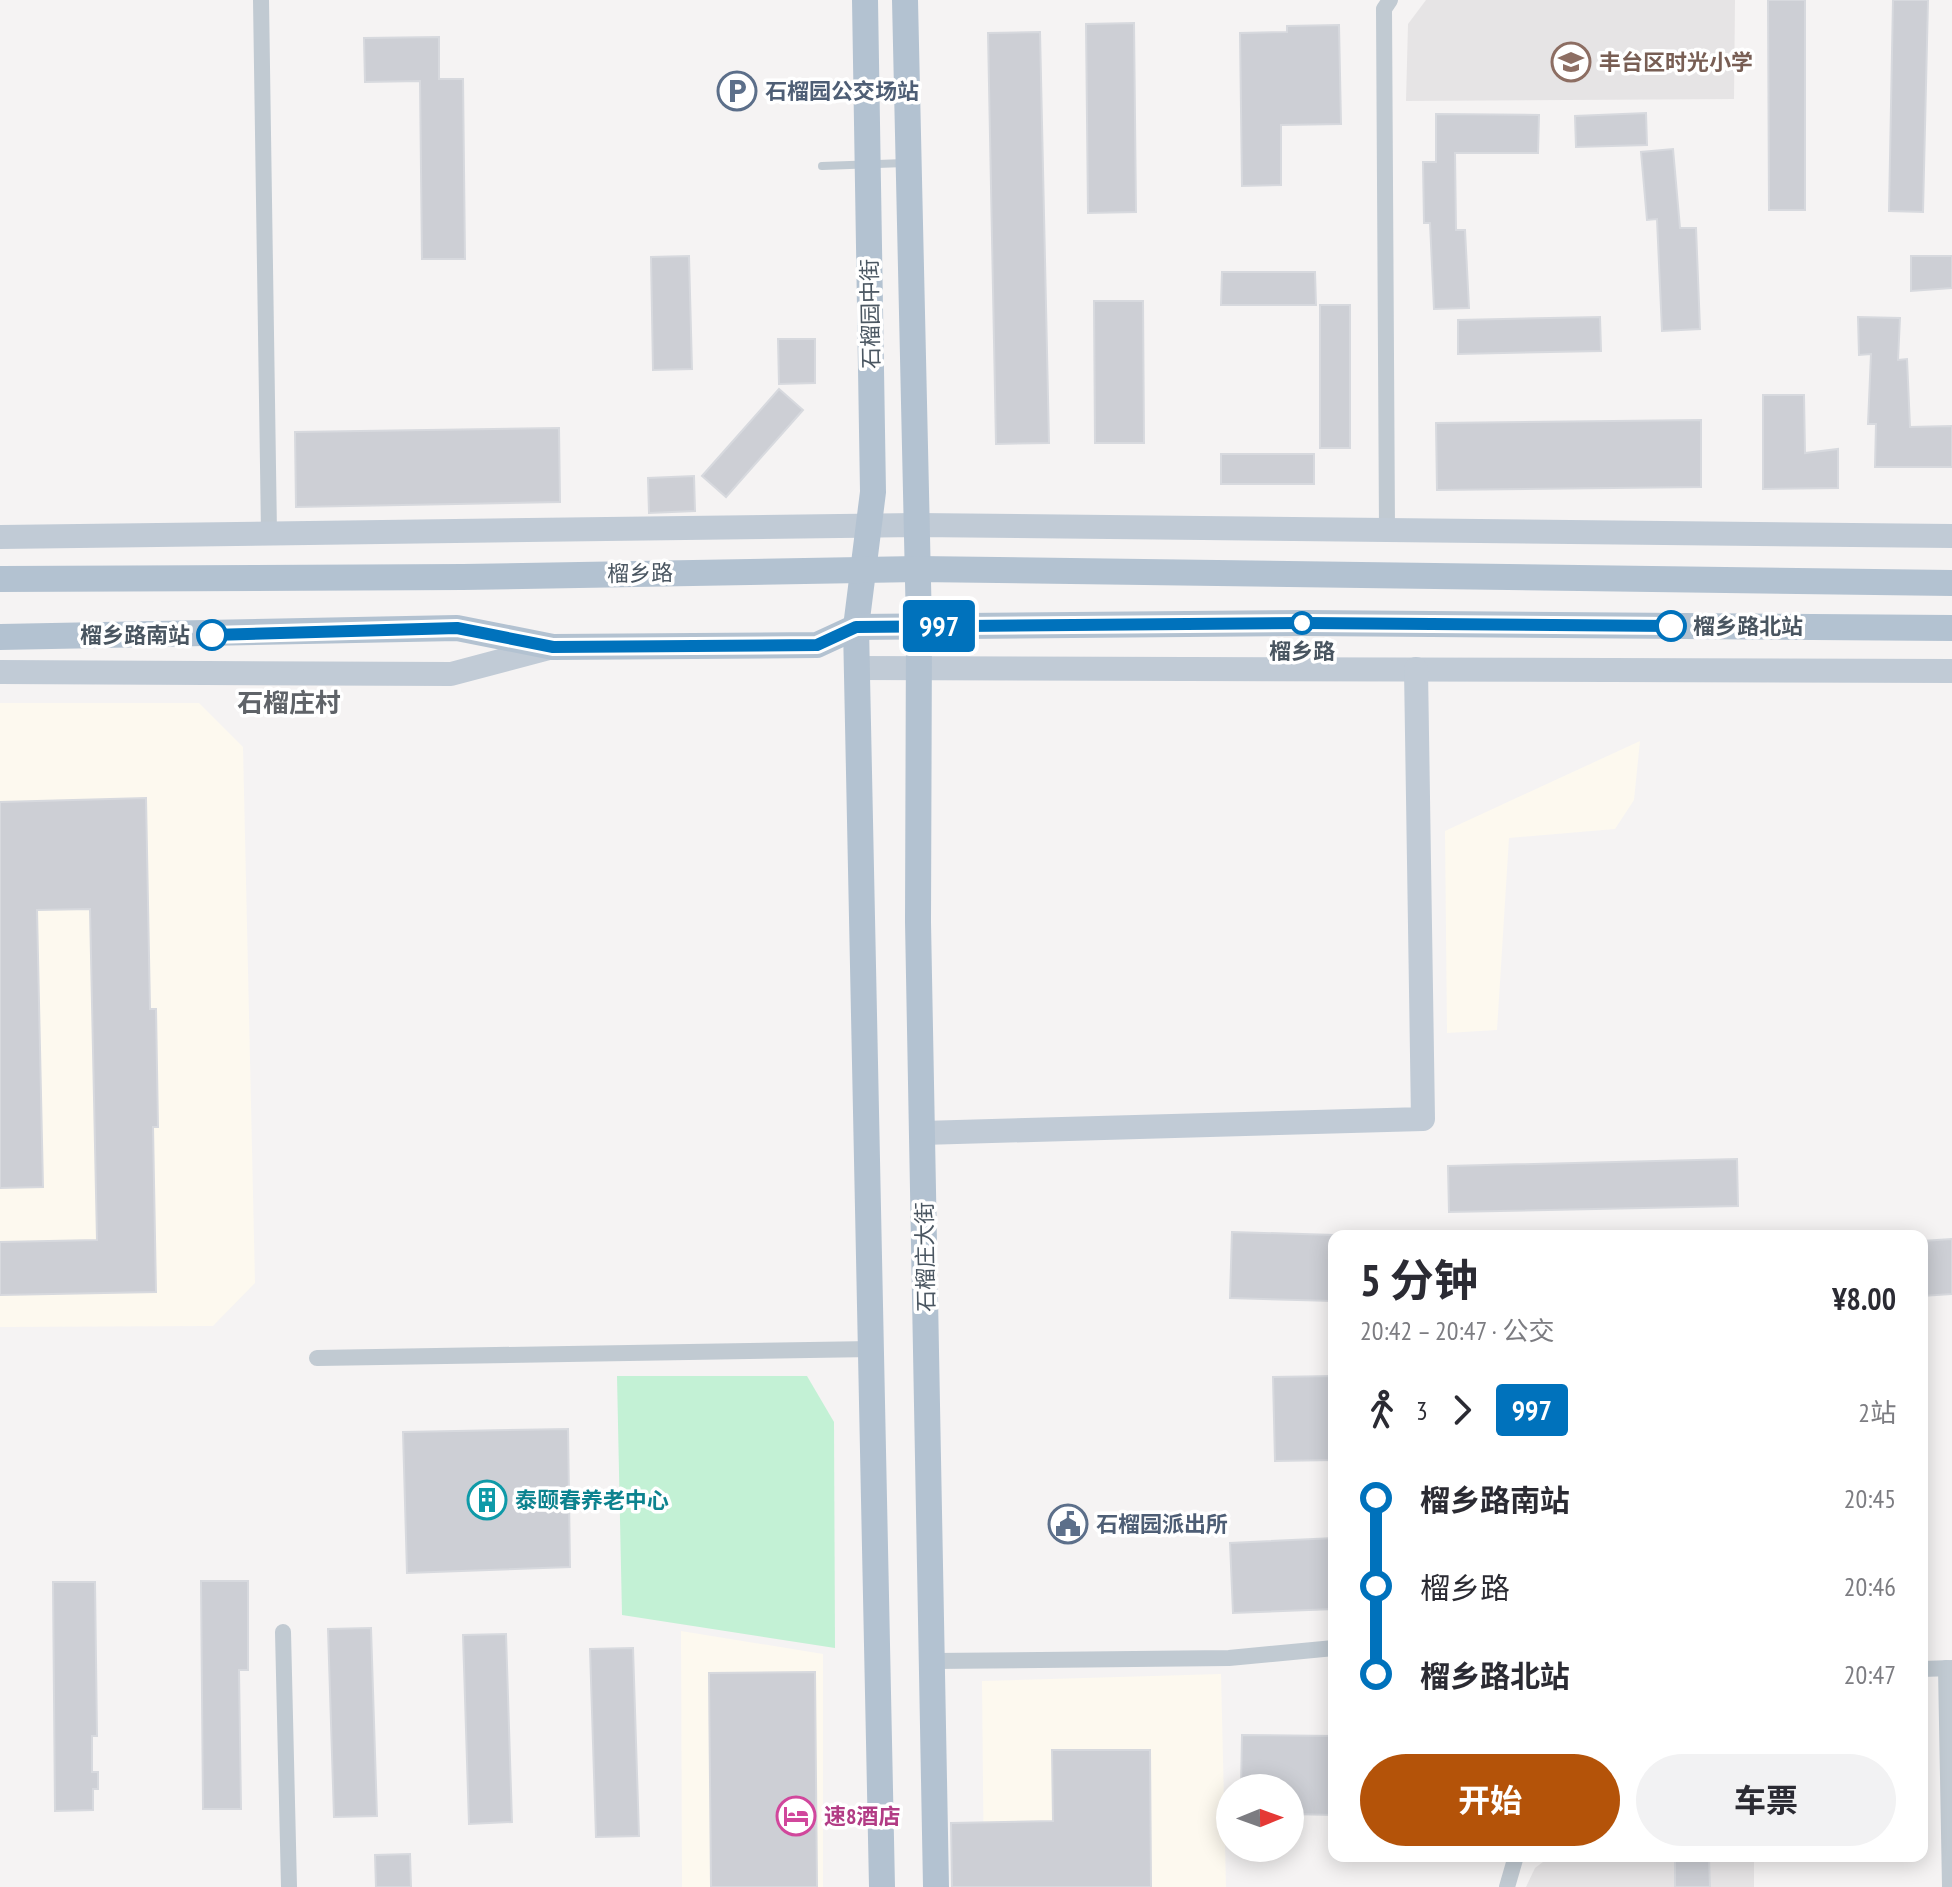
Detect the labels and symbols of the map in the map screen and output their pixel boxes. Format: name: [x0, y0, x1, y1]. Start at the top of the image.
school or university icon: 丰台区时光小学: [1550, 41, 1592, 83]
place label: 丰台区时光小学: [1599, 48, 1753, 76]
parking icon: 石榴园公交场站: [716, 70, 758, 112]
place label: 石榴园公交场站: [765, 77, 919, 105]
street label: 石榴园中街: [855, 259, 885, 369]
street label: 榴乡路: [607, 558, 673, 588]
line badge: 997: [893, 600, 985, 652]
marker: 榴乡路北站: [1656, 611, 1686, 641]
marker: 榴乡路: [1291, 612, 1313, 634]
place label: 榴乡路北站: [1693, 612, 1803, 640]
marker: 榴乡路南站: [197, 620, 227, 650]
place label: 榴乡路南站: [80, 621, 190, 649]
place label: 榴乡路: [1269, 637, 1335, 665]
district label: 石榴庄村: [237, 686, 341, 719]
street label: 石榴庄大街: [910, 1202, 940, 1312]
building icon: 泰颐春养老中心: [466, 1479, 508, 1521]
place label: 泰颐春养老中心: [515, 1486, 669, 1514]
public building icon: 石榴园派出所: [1047, 1503, 1089, 1545]
place label: 石榴园派出所: [1096, 1510, 1228, 1538]
north arrow: [1216, 1774, 1304, 1862]
hotel icon: 速8酒店: [775, 1795, 817, 1837]
place label: 速8酒店: [824, 1802, 901, 1830]

